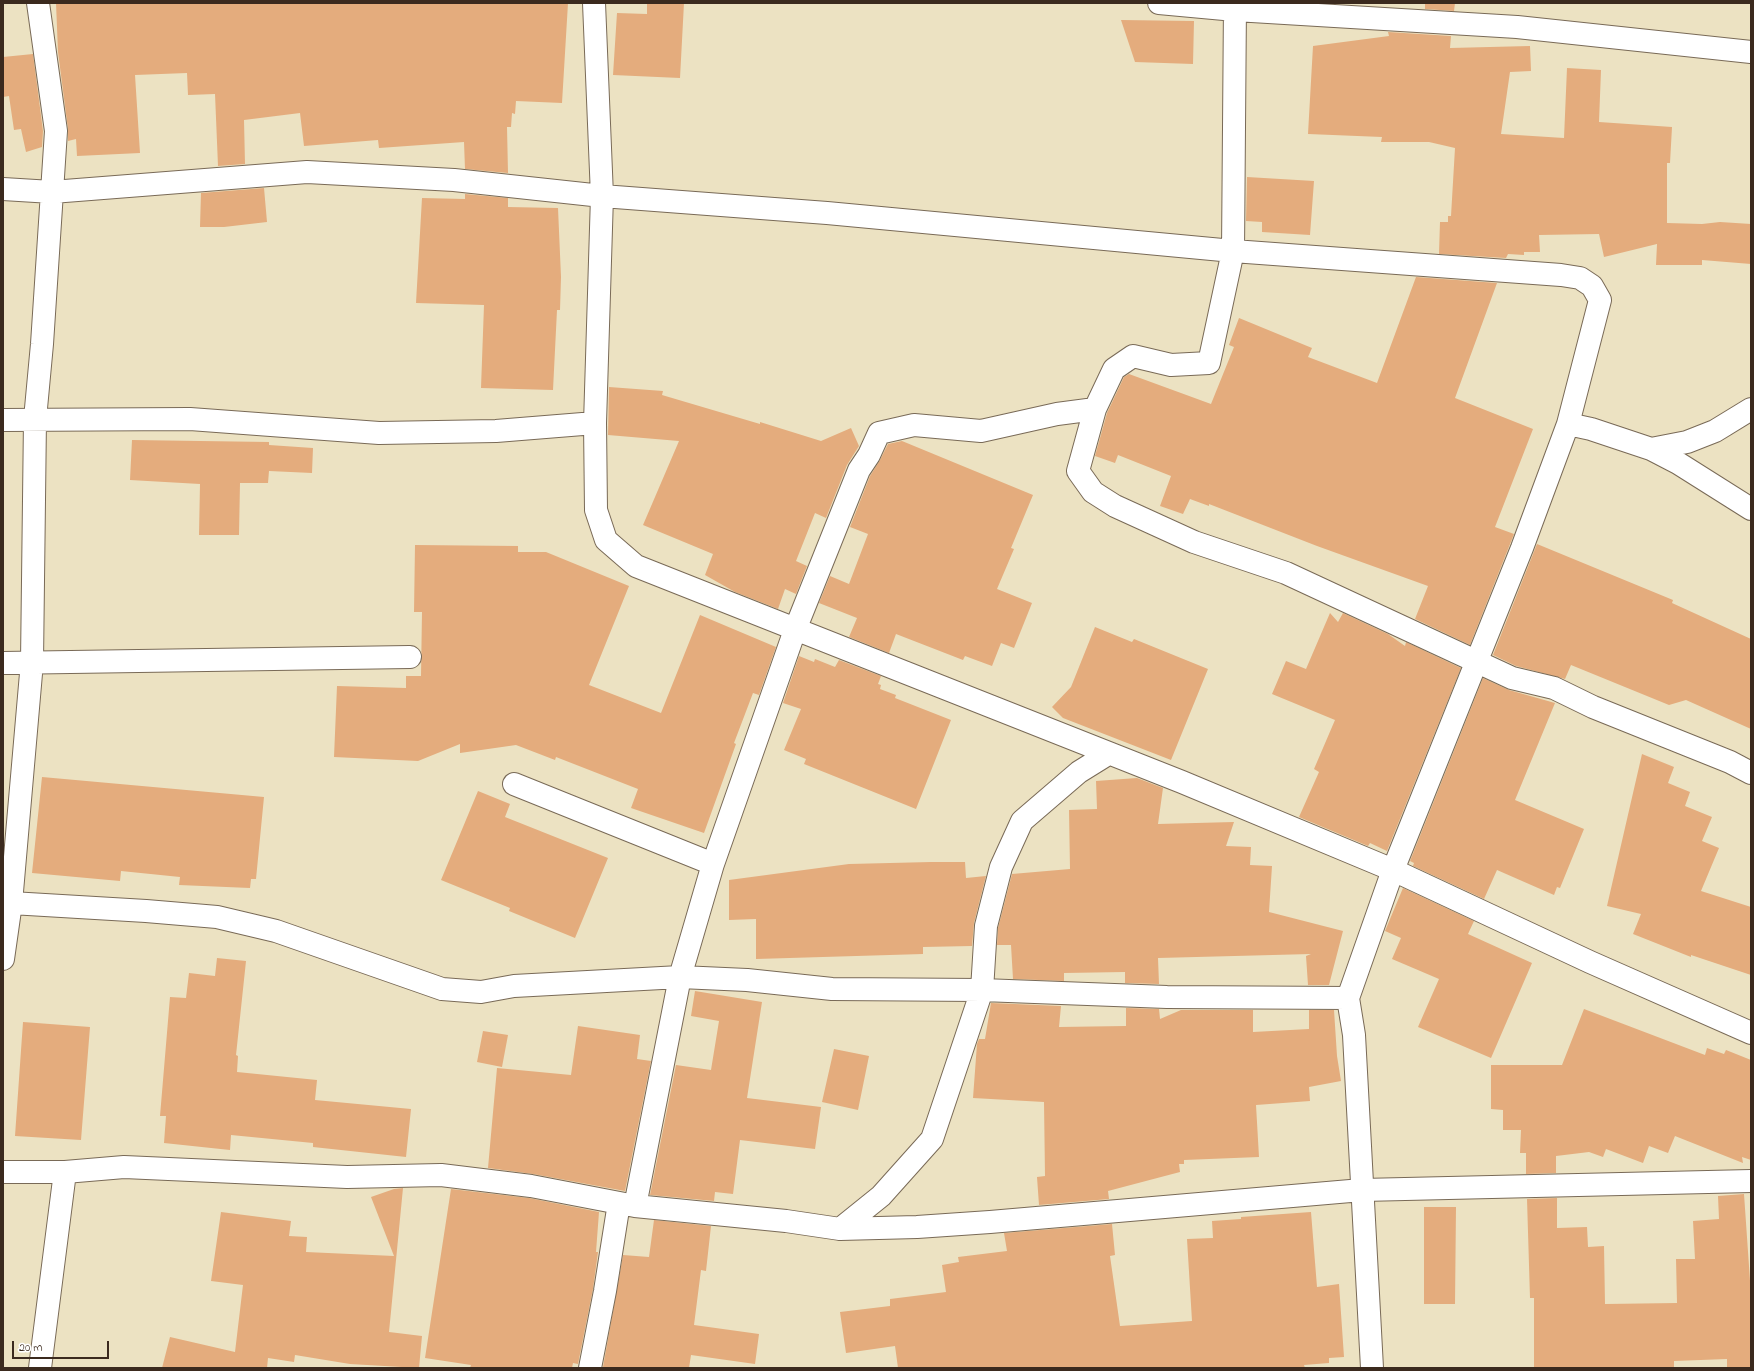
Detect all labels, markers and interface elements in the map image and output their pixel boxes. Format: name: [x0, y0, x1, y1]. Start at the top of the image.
scale bar: [14, 1333, 111, 1359]
text: 20 m: [19, 1339, 42, 1357]

